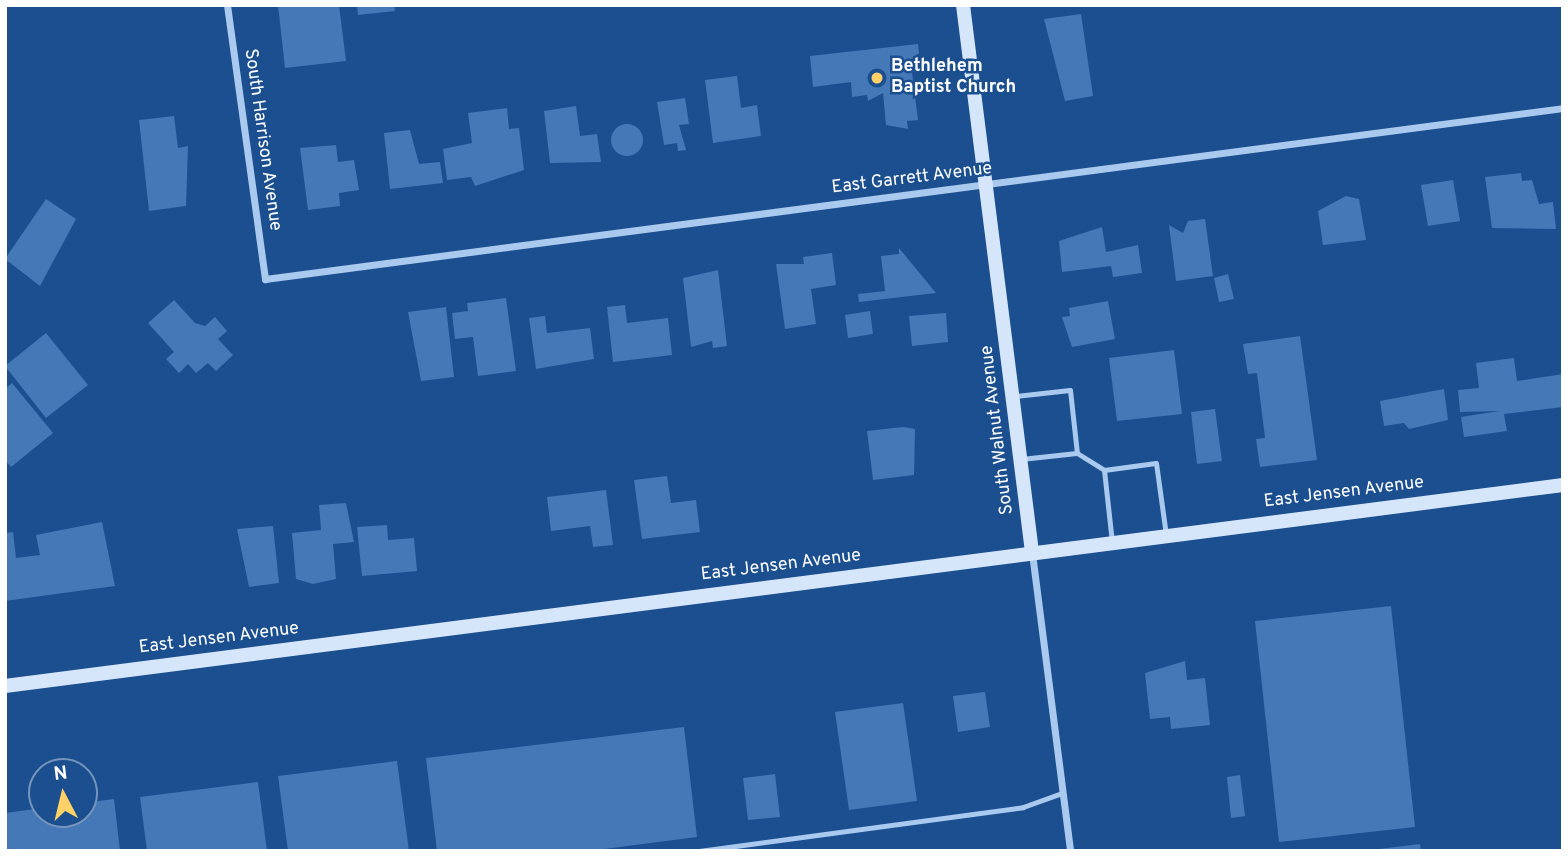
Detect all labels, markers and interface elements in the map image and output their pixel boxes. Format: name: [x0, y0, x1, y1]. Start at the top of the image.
street label: South Harrison Avenue: [238, 47, 286, 233]
place label: Bethlehem Baptist Church: [891, 57, 1016, 100]
marker: Bethlehem Baptist Church: [869, 70, 885, 86]
street label: East Garrett Avenue: [830, 158, 994, 200]
street label: South Walnut Avenue: [977, 343, 1019, 517]
street label: East Jensen Avenue: [1262, 472, 1426, 514]
street label: East Jensen Avenue: [699, 545, 863, 587]
street label: East Jensen Avenue: [137, 618, 301, 660]
north arrow: [28, 758, 98, 828]
text: N: [52, 761, 69, 787]

